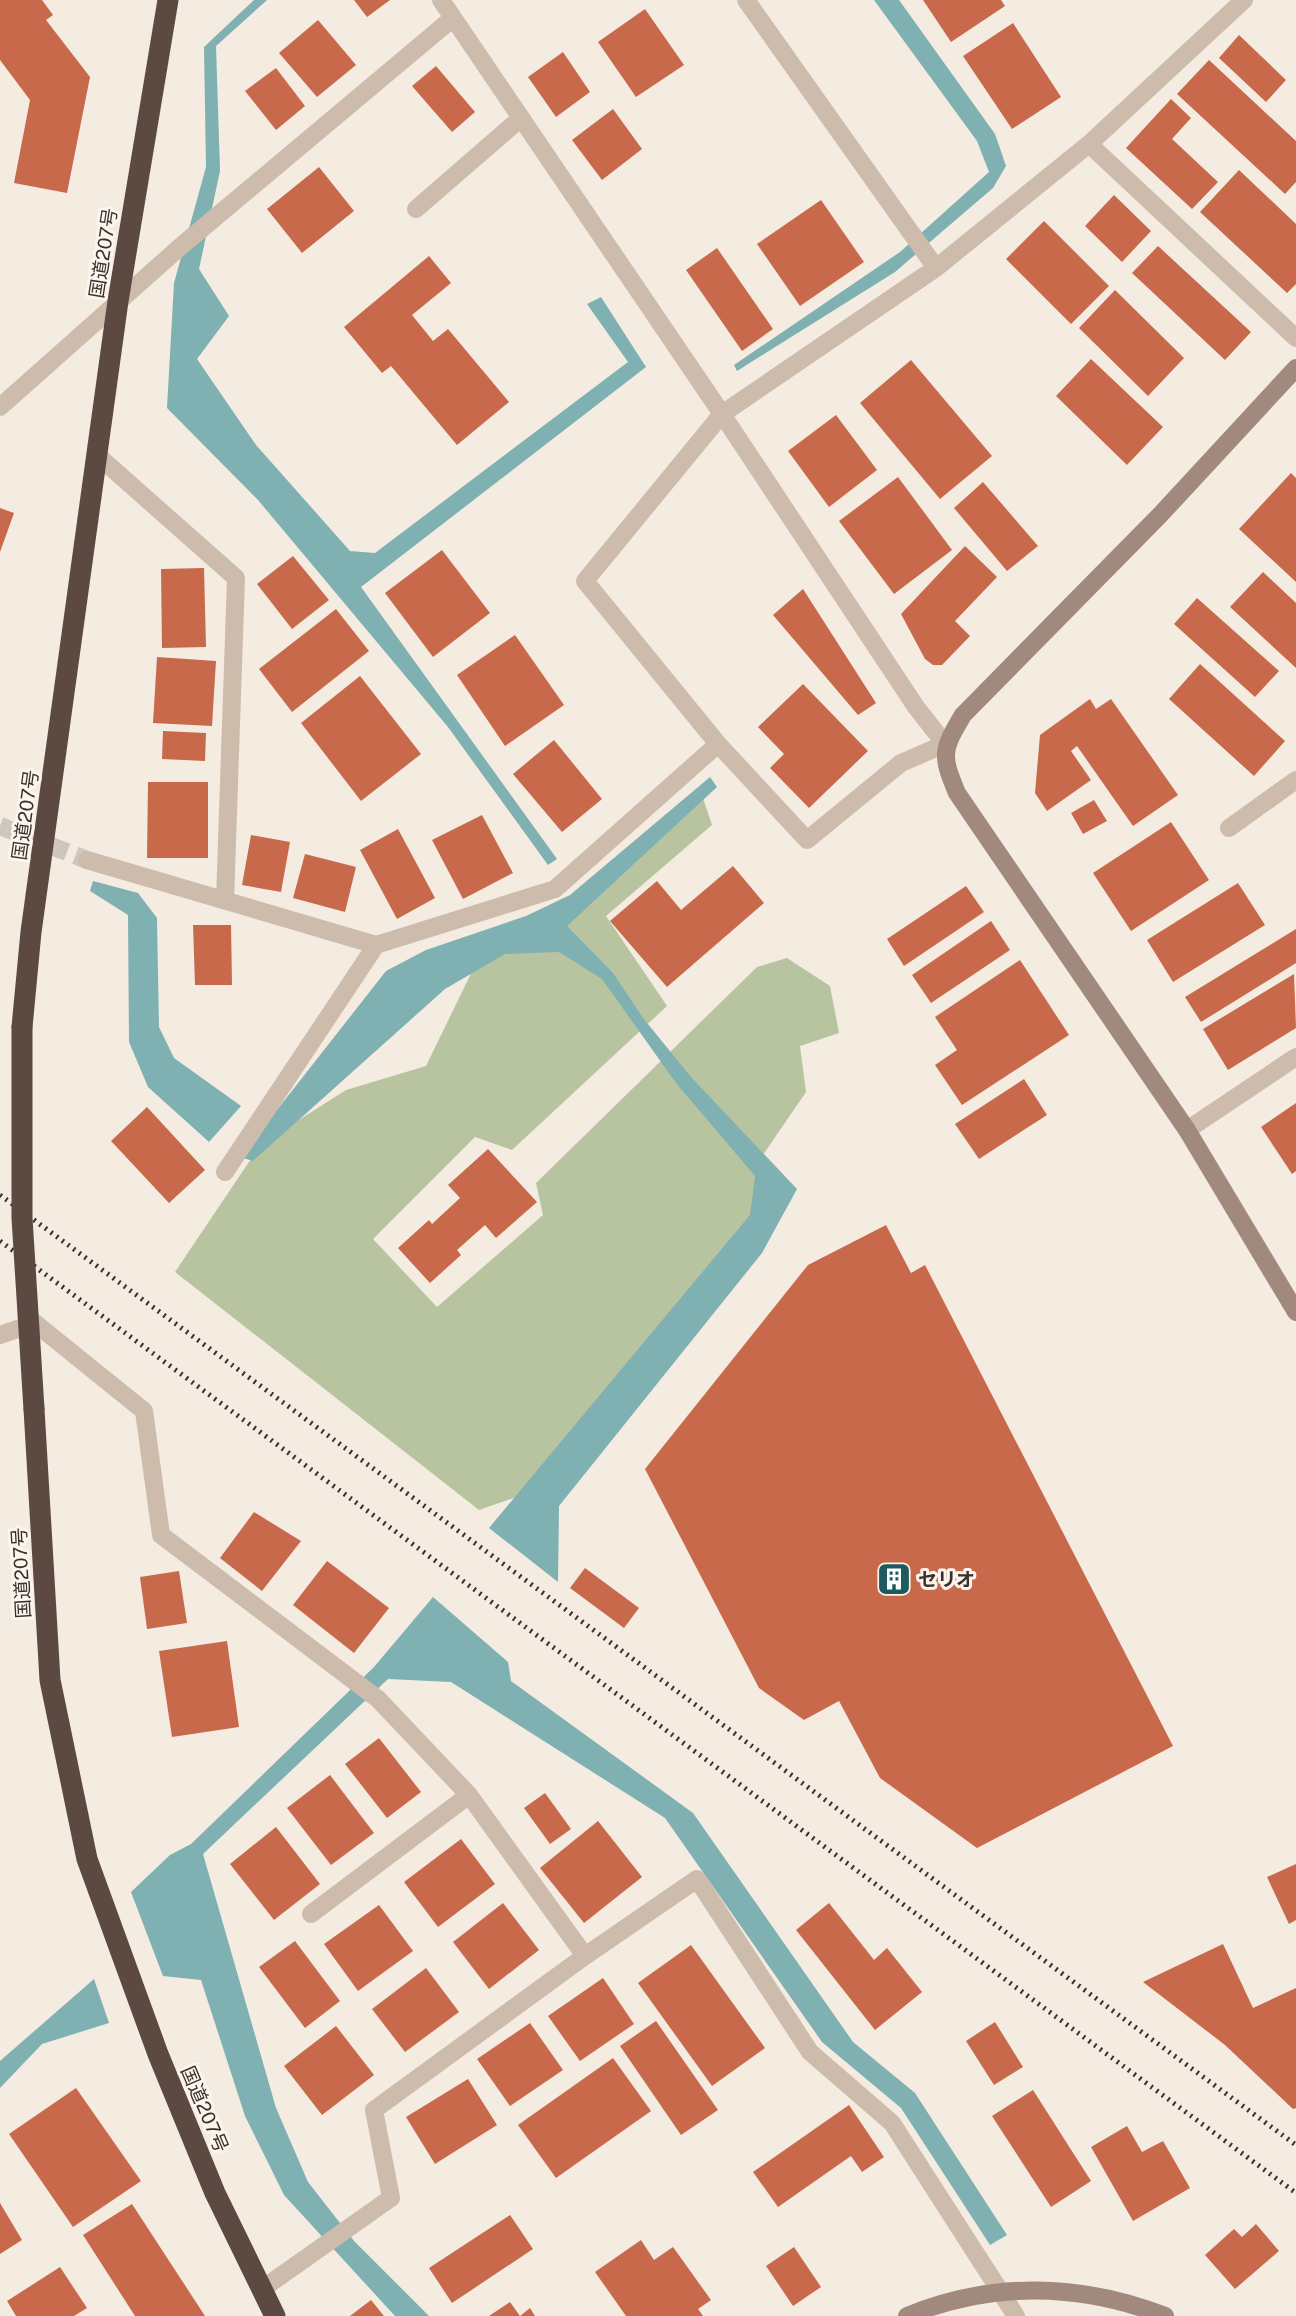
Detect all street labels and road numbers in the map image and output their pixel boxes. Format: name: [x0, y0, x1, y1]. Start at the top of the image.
street label: 国道207号: [85, 206, 121, 300]
street label: 国道207号: [8, 768, 42, 862]
street label: 国道207号: [8, 1527, 34, 1619]
street label: 国道207号: [177, 2063, 233, 2155]

